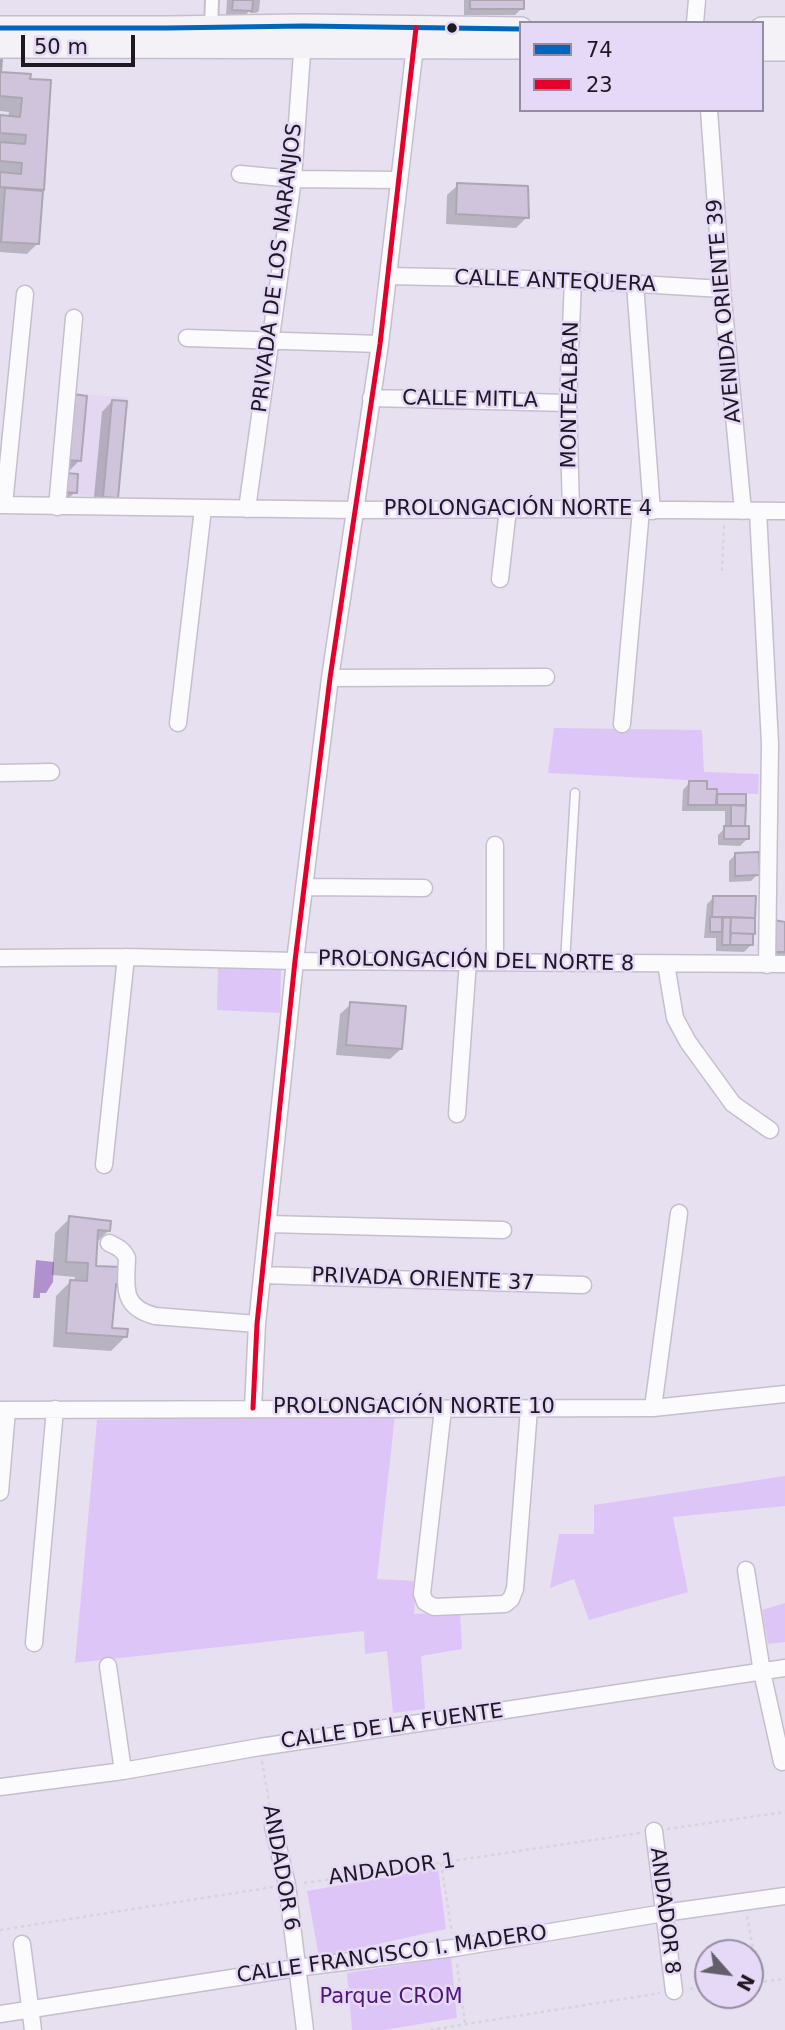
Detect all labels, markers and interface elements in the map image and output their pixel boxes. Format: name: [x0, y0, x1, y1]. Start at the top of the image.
scale bar: [24, 21, 138, 65]
unlabelled marker: [445, 21, 459, 35]
legend: [519, 21, 764, 112]
text: 50 m: [34, 35, 88, 59]
text: 74: [586, 38, 613, 62]
text: 23: [586, 73, 613, 97]
street label: PRIVADA DE LOS NARANJOS: [248, 122, 308, 414]
street label: AVENIDA ORIENTE 39: [703, 198, 747, 424]
street label: CALLE ANTEQUERA: [454, 266, 656, 298]
street label: MONTEALBAN: [557, 321, 585, 469]
street label: CALLE MITLA: [402, 386, 538, 414]
street label: PROLONGACIÓN NORTE 4: [384, 497, 652, 523]
street label: PROLONGACIÓN DEL NORTE 8: [318, 947, 634, 977]
street label: PRIVADA ORIENTE 37: [311, 1264, 535, 1296]
street label: PROLONGACIÓN NORTE 10: [273, 1395, 555, 1421]
street label: CALLE DE LA FUENTE: [279, 1699, 505, 1755]
street label: ANDADOR 6: [257, 1803, 303, 1933]
street label: ANDADOR 8: [644, 1846, 684, 1976]
street label: ANDADOR 1: [327, 1849, 457, 1891]
street label: CALLE FRANCISCO I. MADERO: [235, 1921, 549, 1989]
north arrow: [694, 1939, 764, 2009]
text: N: [732, 1971, 759, 1995]
park label: Parque CROM: [320, 1985, 462, 2011]

